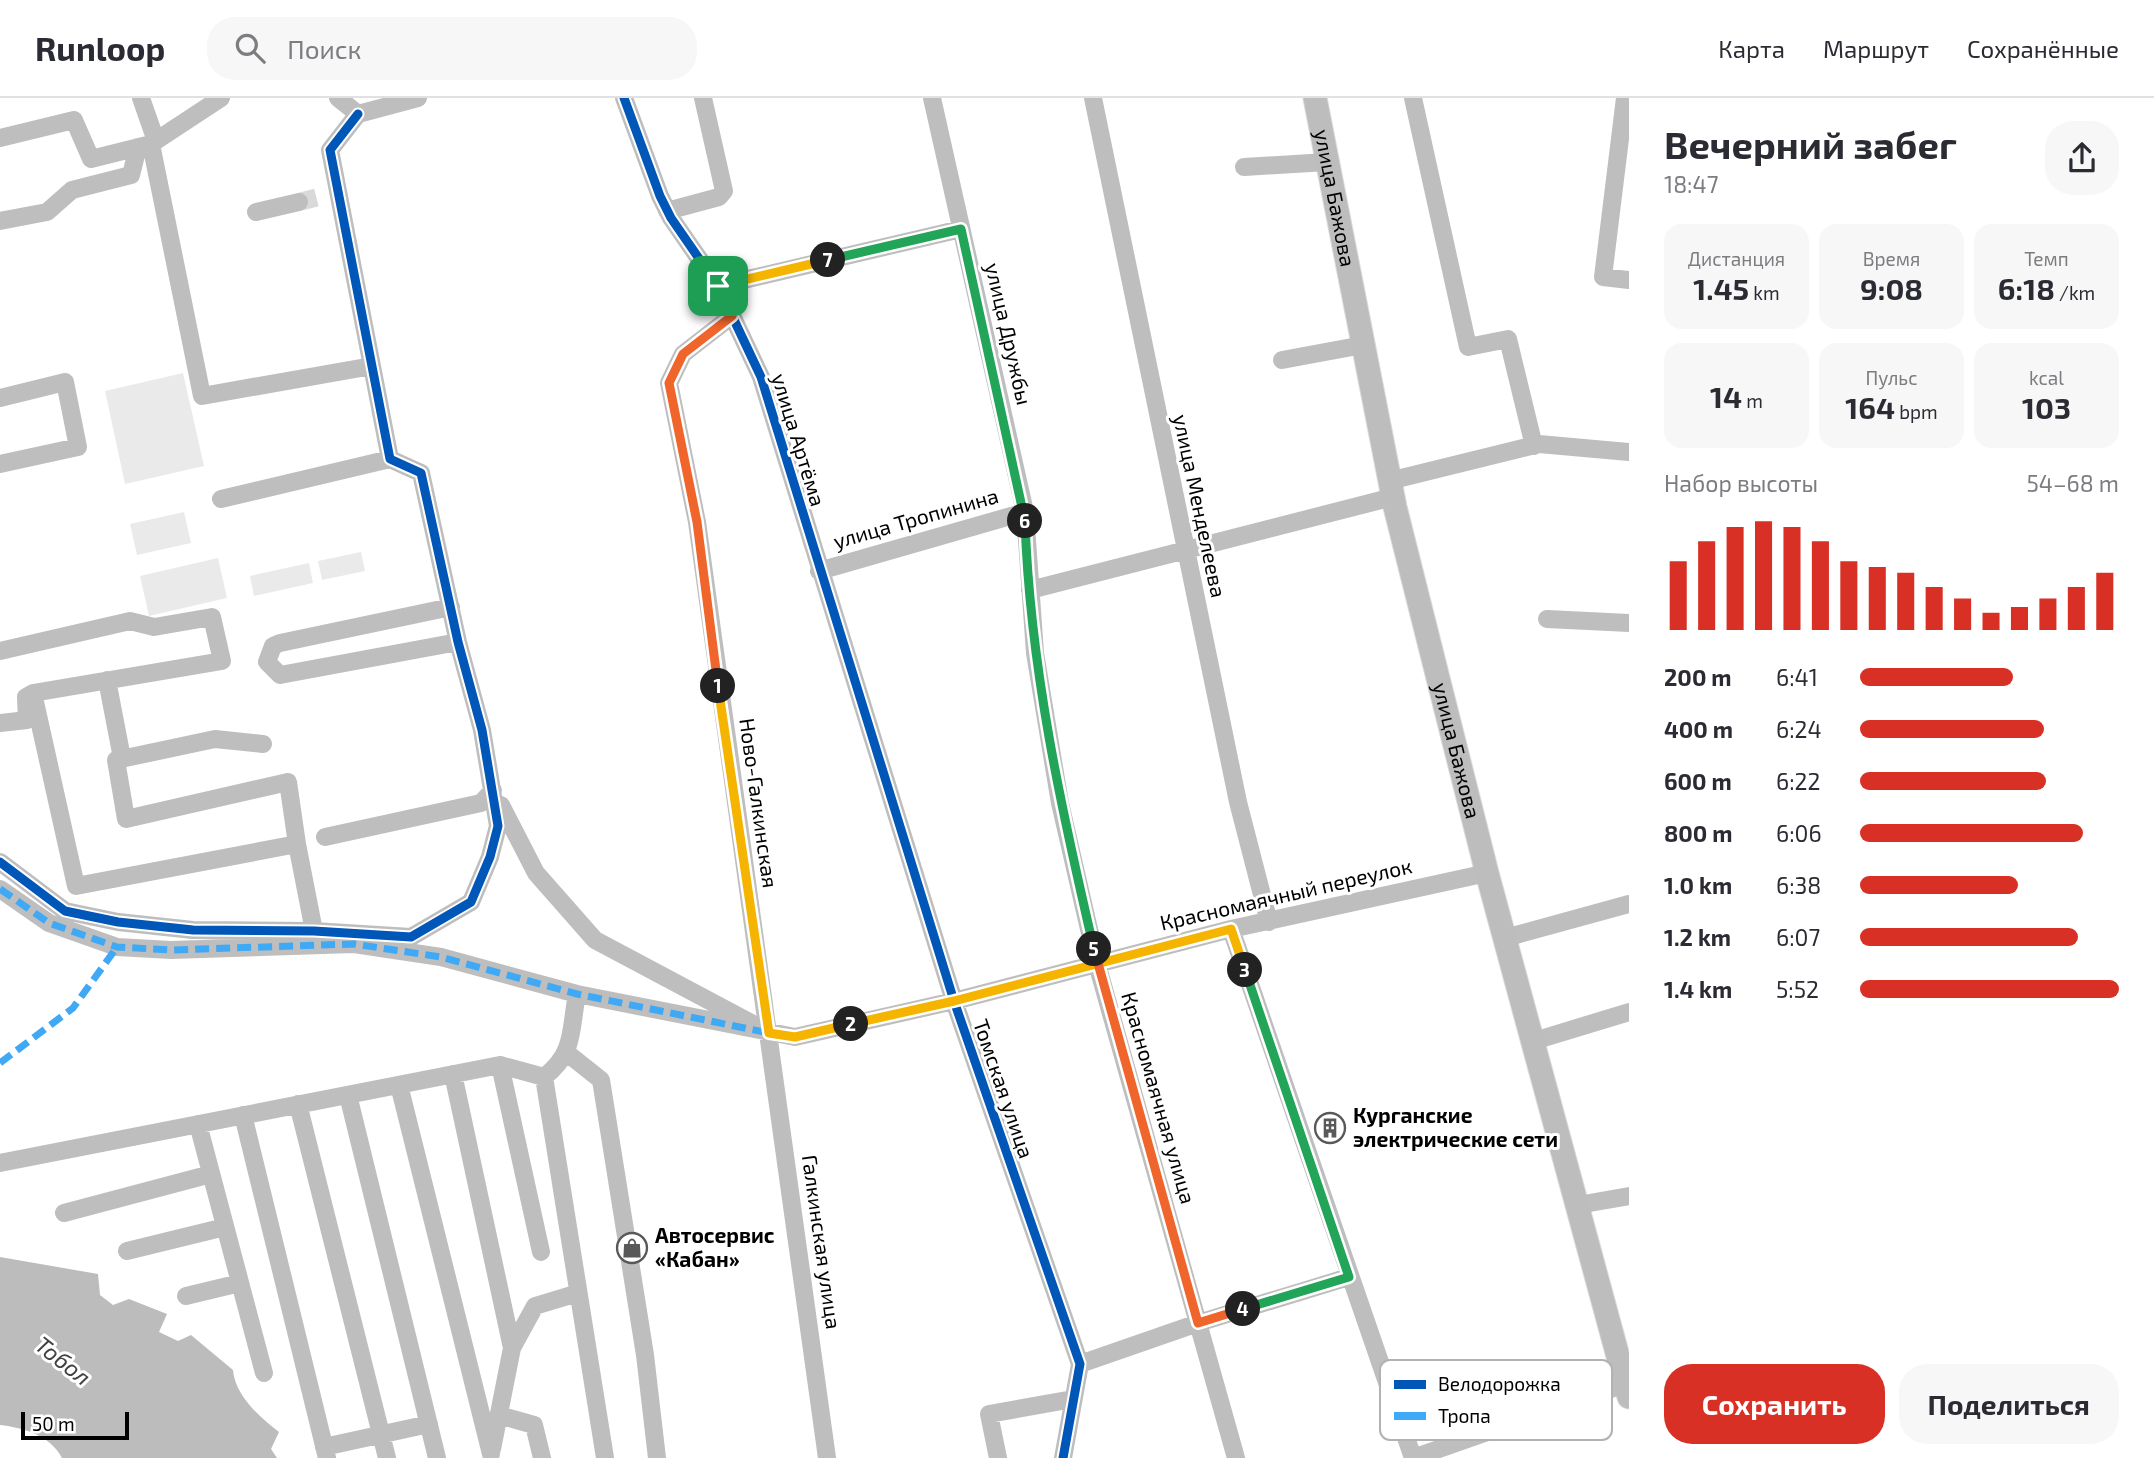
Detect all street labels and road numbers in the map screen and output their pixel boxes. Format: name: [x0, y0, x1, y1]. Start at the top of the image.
street label: улица Бажова: [1309, 127, 1362, 269]
street label: улица Дружбы: [980, 260, 1038, 407]
street label: улица Артёма: [766, 370, 831, 509]
street label: улица Менделеева: [1168, 412, 1232, 600]
street label: улица Тропинина: [830, 482, 1001, 554]
street label: улица Бажова: [1428, 680, 1487, 821]
street label: Ново-Галкинская: [735, 716, 784, 889]
street label: Красномаячный переулок: [1157, 852, 1414, 936]
street label: Красномаячная улица: [1116, 989, 1202, 1207]
street label: Томская улица: [968, 1016, 1040, 1162]
street label: Галкинская улица: [797, 1153, 847, 1331]

